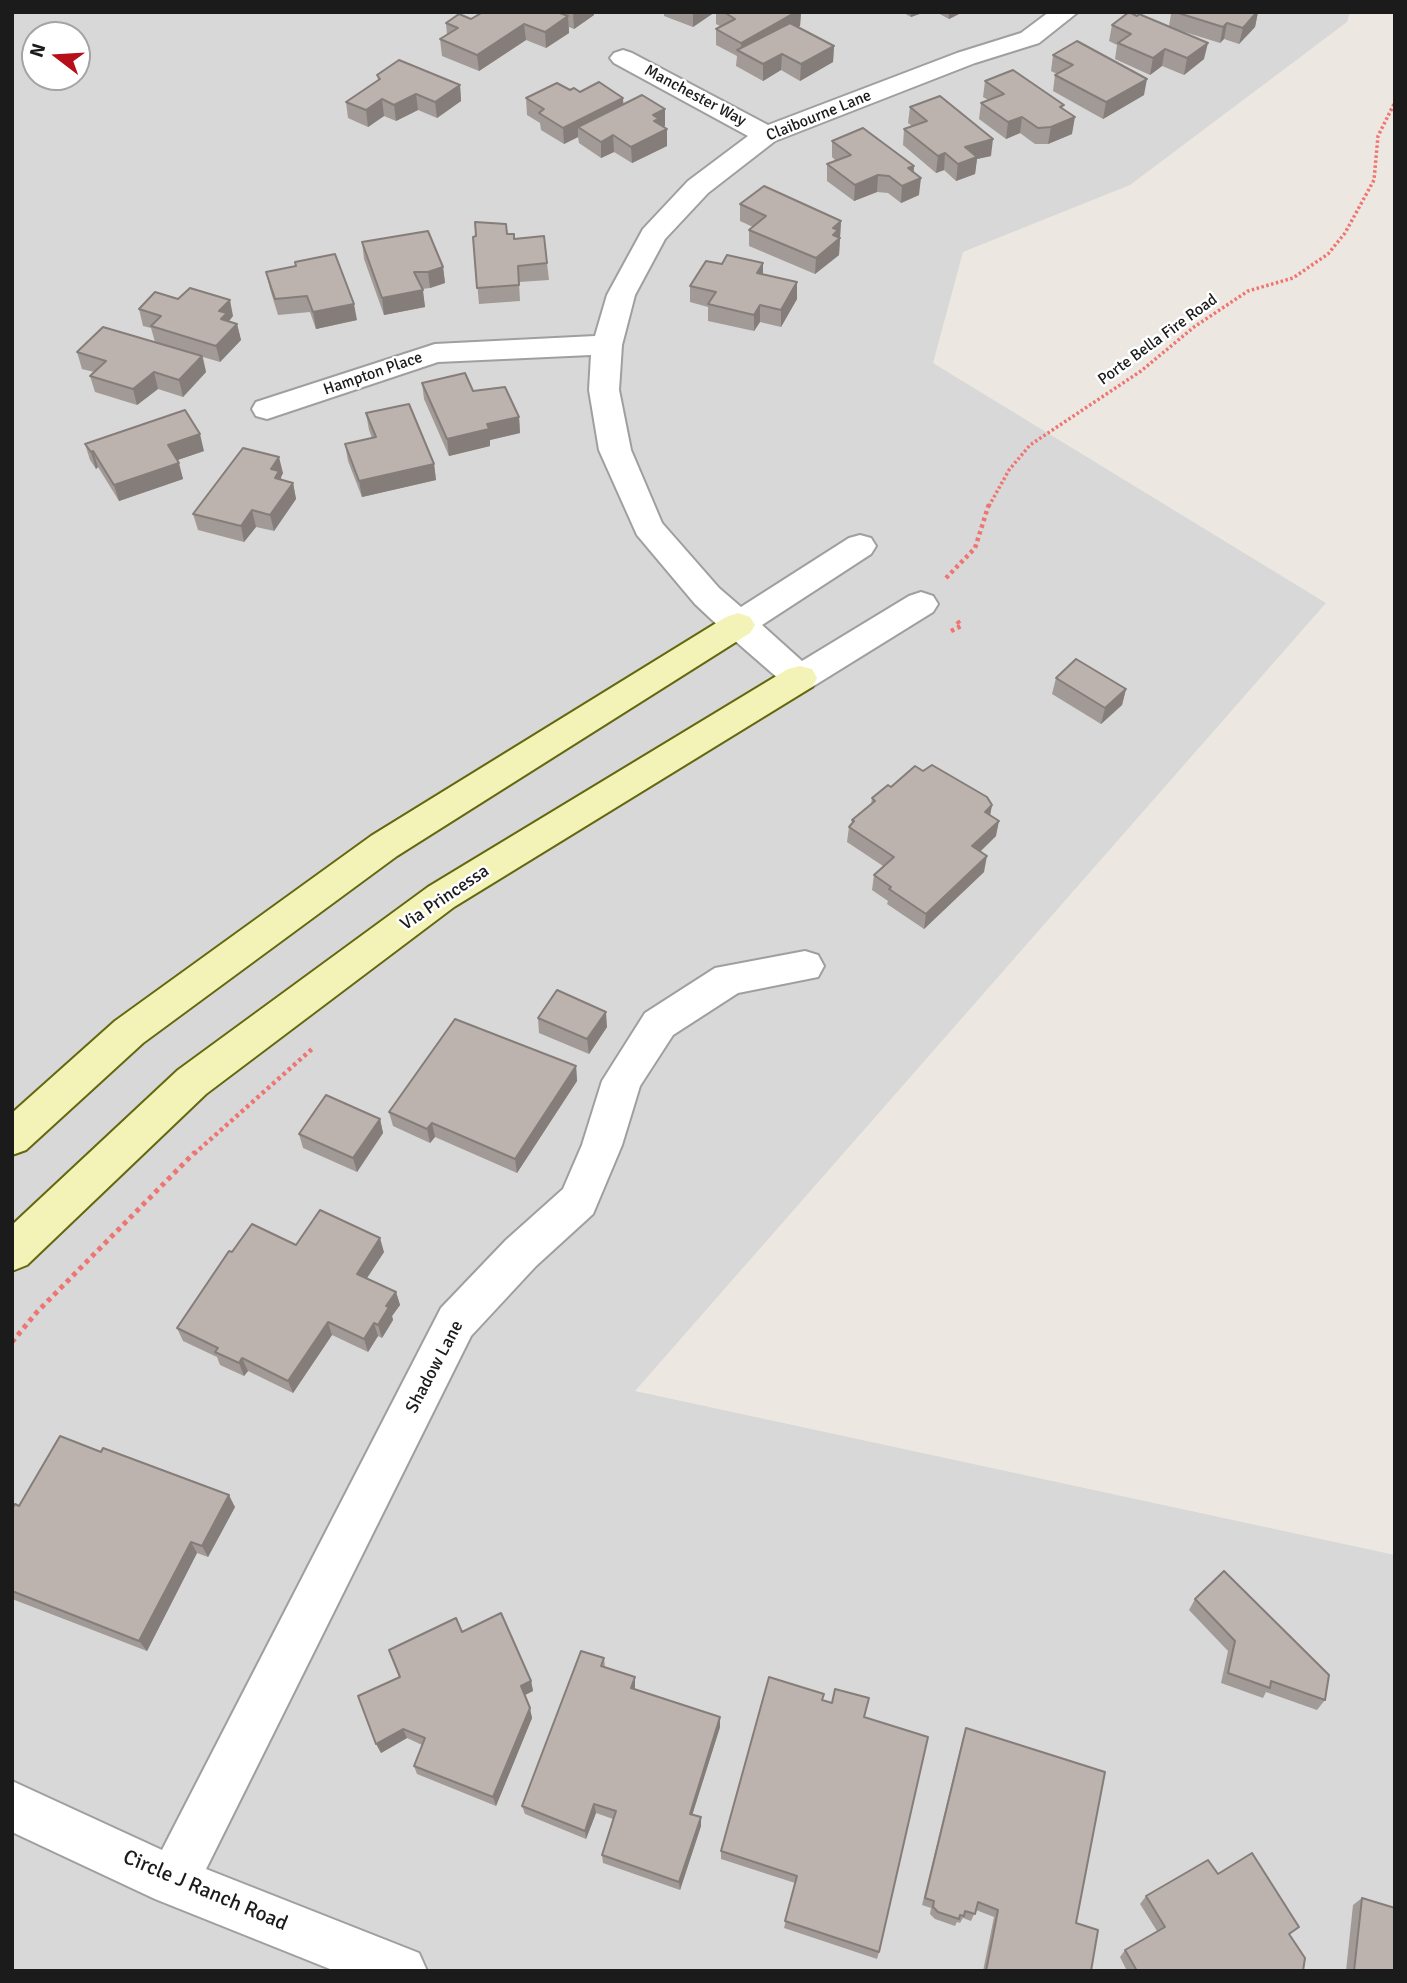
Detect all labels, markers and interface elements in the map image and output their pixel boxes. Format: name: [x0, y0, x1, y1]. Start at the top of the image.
north arrow: [21, 21, 91, 91]
text: N: [24, 41, 51, 60]
street label: Manchester Way: [641, 61, 749, 131]
street label: Claibourne Lane: [764, 86, 874, 146]
street label: Porte Bella Fire Road: [1095, 290, 1221, 390]
street label: Hampton Place: [321, 348, 425, 400]
street label: Via Princessa: [397, 860, 493, 936]
street label: Shadow Lane: [402, 1317, 468, 1417]
street label: Circle J Ranch Road: [119, 1845, 291, 1937]

